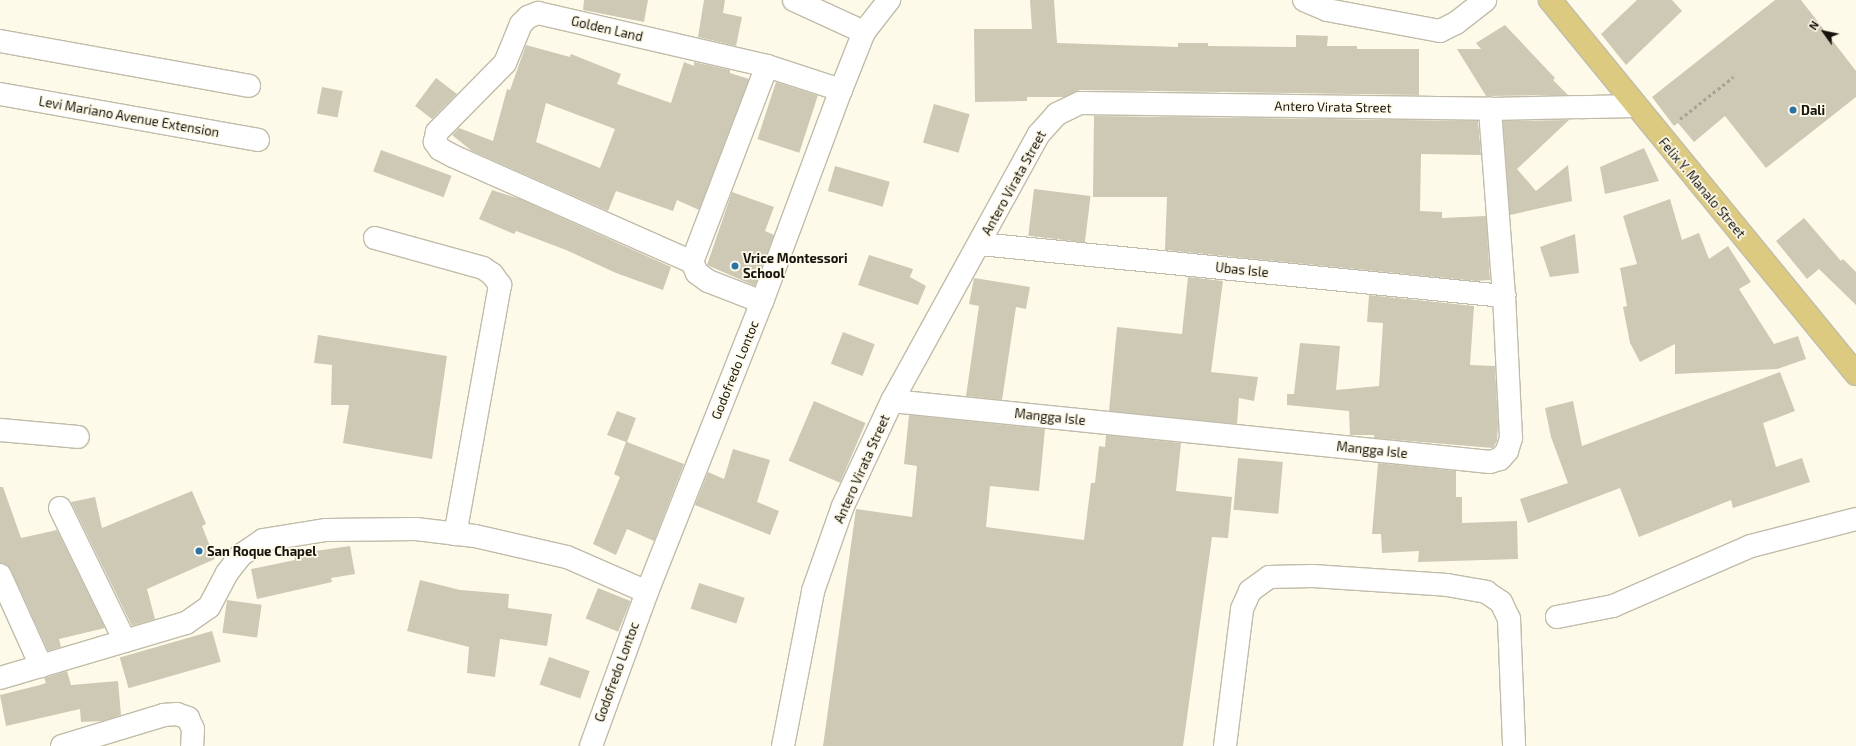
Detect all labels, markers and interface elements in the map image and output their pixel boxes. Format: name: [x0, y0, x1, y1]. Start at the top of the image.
north arrow: [1804, 12, 1844, 52]
street label: Golden Land: [570, 13, 644, 45]
text: N: [1806, 18, 1821, 32]
street label: Levi Mariano Avenue Extension: [37, 93, 221, 141]
street label: Antero Virata Street: [1274, 98, 1392, 116]
place label: Dali: [1801, 102, 1825, 118]
marker: Dali: [1788, 105, 1798, 115]
street label: Antero Virata Street: [979, 128, 1049, 238]
street label: Felix Y. Manalo Street: [1655, 134, 1749, 242]
place label: Vrice Montessori School: [743, 251, 847, 282]
street label: Ubas Isle: [1215, 259, 1269, 281]
marker: Vrice Montessori School: [730, 261, 740, 271]
street label: Godofredo Lontoc: [708, 318, 762, 422]
street label: Mangga Isle: [1014, 406, 1086, 428]
street label: Antero Virata Street: [831, 412, 893, 526]
street label: Mangga Isle: [1336, 439, 1408, 461]
place label: San Roque Chapel: [207, 543, 316, 559]
marker: San Roque Chapel: [194, 546, 204, 556]
street label: Godofredo Lontoc: [592, 620, 642, 724]

